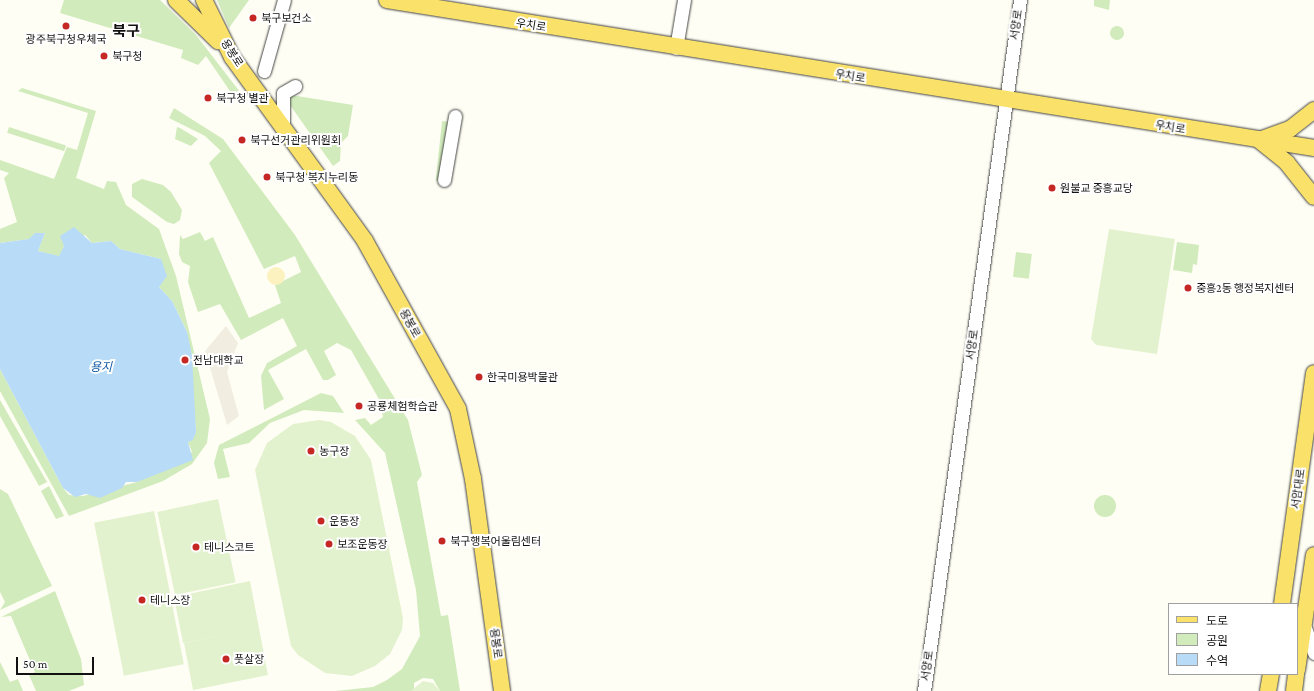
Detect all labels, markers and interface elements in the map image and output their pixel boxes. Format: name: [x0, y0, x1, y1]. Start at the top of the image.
street label: 서양로: [1007, 9, 1025, 41]
place label: 북구보건소: [261, 11, 312, 25]
marker: 북구보건소: [248, 13, 258, 23]
street label: 우치로: [515, 16, 547, 34]
marker: 광주북구청우체국: [61, 21, 71, 31]
district label: 북구: [112, 23, 140, 41]
place label: 광주북구청우체국: [26, 32, 106, 46]
street label: 용봉로: [218, 37, 246, 69]
place label: 북구청: [112, 49, 142, 63]
marker: 북구청: [99, 51, 109, 61]
street label: 우치로: [834, 67, 866, 85]
place label: 북구청 별관: [216, 91, 269, 105]
marker: 북구청 별관: [203, 93, 213, 103]
street label: 우치로: [1154, 118, 1186, 136]
place label: 북구선거관리위원회: [250, 133, 341, 147]
marker: 북구선거관리위원회: [237, 135, 247, 145]
place label: 북구청 복지누리동: [275, 170, 358, 184]
marker: 북구청 복지누리동: [262, 172, 272, 182]
place label: 원불교 중흥교당: [1060, 181, 1133, 195]
marker: 원불교 중흥교당: [1047, 183, 1057, 193]
place label: 중흥2동 행정복지센터: [1196, 281, 1294, 295]
marker: 중흥2동 행정복지센터: [1183, 283, 1193, 293]
street label: 용봉로: [397, 307, 423, 339]
street label: 서양로: [963, 329, 981, 361]
place label: 전남대학교: [193, 353, 244, 367]
marker: 전남대학교: [180, 355, 190, 365]
water label: 용지: [90, 361, 112, 375]
place label: 한국미용박물관: [487, 370, 558, 384]
marker: 한국미용박물관: [474, 372, 484, 382]
place label: 공룡체험학습관: [367, 399, 438, 413]
marker: 공룡체험학습관: [354, 401, 364, 411]
place label: 농구장: [319, 444, 349, 458]
marker: 농구장: [306, 446, 316, 456]
street label: 서암대로: [1289, 468, 1307, 510]
place label: 운동장: [329, 514, 359, 528]
marker: 운동장: [316, 516, 326, 526]
place label: 북구행복어울림센터: [450, 534, 541, 548]
marker: 북구행복어울림센터: [437, 536, 447, 546]
place label: 보조운동장: [337, 537, 388, 551]
marker: 보조운동장: [324, 539, 334, 549]
place label: 테니스코트: [204, 540, 255, 554]
marker: 테니스코트: [191, 542, 201, 552]
place label: 테니스장: [150, 593, 190, 607]
marker: 테니스장: [137, 595, 147, 605]
legend: [1168, 603, 1298, 675]
text: 도로: [1206, 614, 1228, 628]
street label: 용봉로: [487, 627, 505, 659]
text: 공원: [1206, 634, 1228, 648]
scale bar: [18, 649, 96, 675]
street label: 서양로: [918, 650, 936, 682]
place label: 풋살장: [234, 652, 264, 666]
marker: 풋살장: [221, 654, 231, 664]
text: 수역: [1206, 654, 1228, 668]
text: 50 m: [23, 657, 47, 671]

